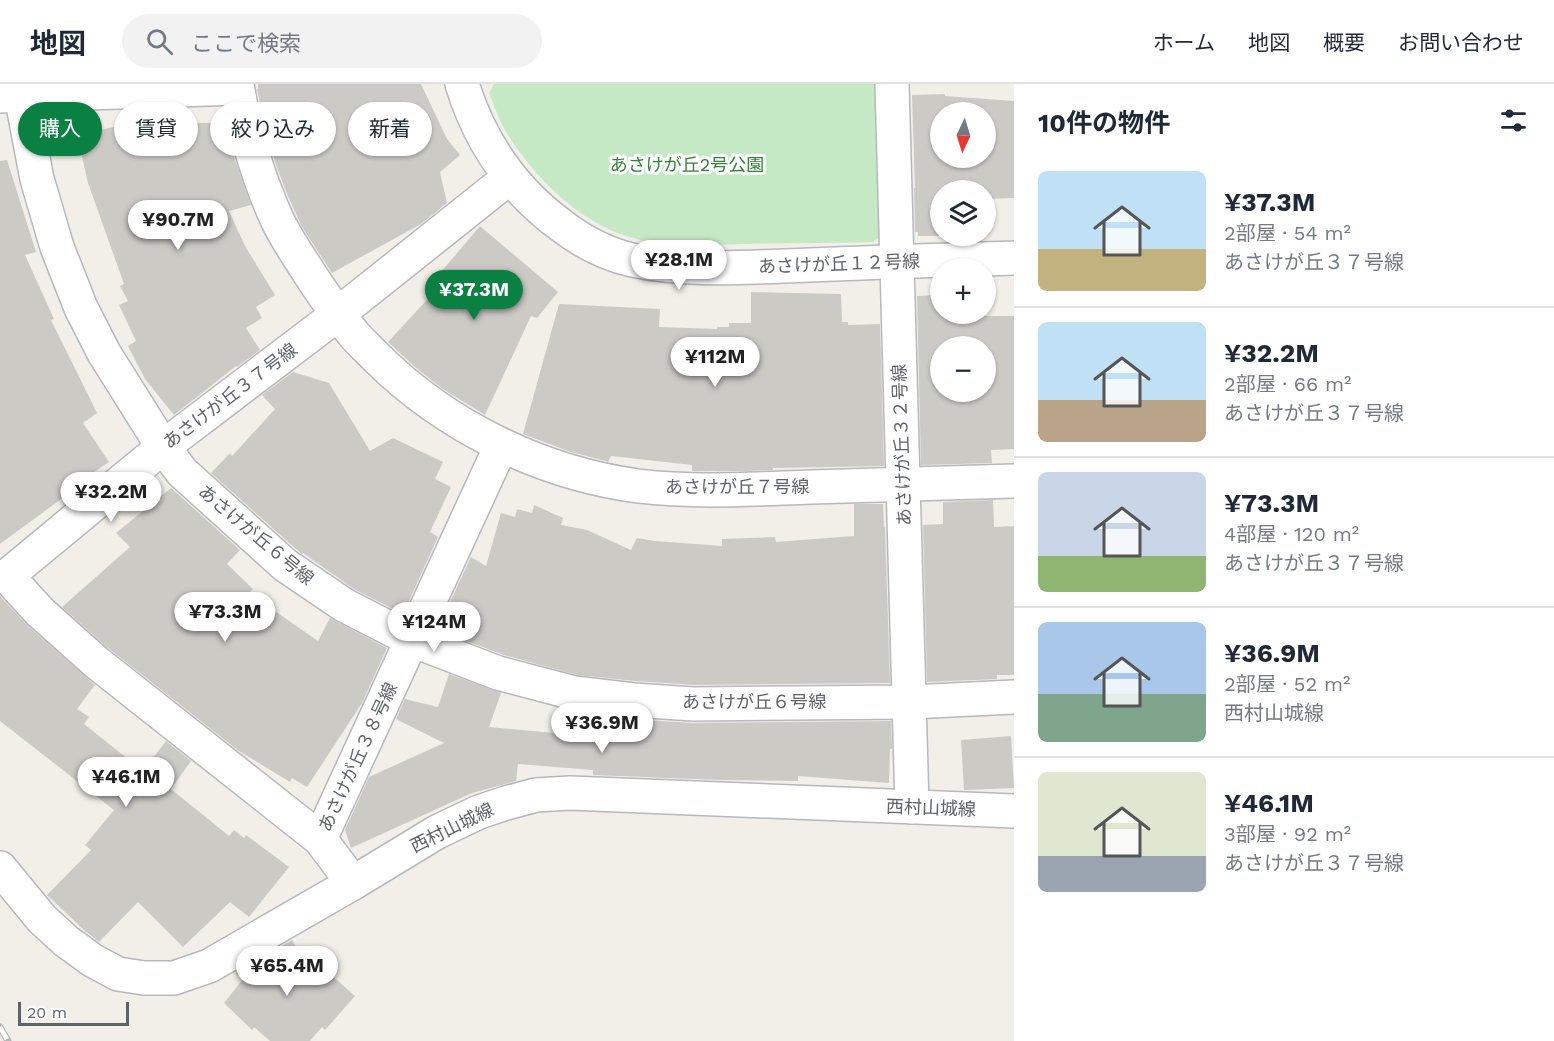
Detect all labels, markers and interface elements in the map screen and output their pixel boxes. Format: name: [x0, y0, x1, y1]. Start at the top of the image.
search box: [122, 14, 542, 68]
icon: search: [143, 25, 176, 58]
text: 地図: [30, 27, 86, 60]
text: ホーム: [1153, 30, 1215, 55]
text: 地図: [1248, 30, 1290, 55]
text: 概要: [1323, 30, 1365, 55]
text: お問い合わせ: [1398, 30, 1524, 55]
text: ここで検索: [191, 31, 301, 56]
chip: 購入: [18, 102, 102, 156]
chip: 賃貸: [114, 102, 198, 156]
chip: 絞り込み: [210, 102, 336, 156]
chip: 新着: [348, 102, 432, 156]
north arrow: [930, 102, 996, 168]
map controls: [930, 102, 996, 402]
icon: filters: [1497, 104, 1530, 137]
text: 10件の物件: [1038, 108, 1170, 138]
park label: あさけが丘2号公園: [610, 154, 764, 175]
button: layers: [930, 180, 996, 246]
text: ¥37.3M: [1224, 187, 1315, 217]
icon: home: [1086, 195, 1158, 267]
pin: ¥90.7M: [129, 200, 227, 251]
text: ¥90.7M: [142, 207, 214, 231]
text: 2部屋 · 54 m²: [1224, 221, 1351, 245]
pin: ¥28.1M: [630, 240, 728, 291]
text: ¥28.1M: [645, 247, 713, 271]
street label: あさけが丘１２号線: [758, 250, 920, 277]
text: あさけが丘３７号線: [1224, 250, 1404, 274]
button: +: [930, 258, 996, 324]
pin: ¥37.3M: [425, 270, 523, 321]
text: ¥37.3M: [439, 277, 509, 301]
button: −: [930, 336, 996, 402]
pin: ¥112M: [673, 337, 757, 388]
street label: あさけが丘３７号線: [159, 338, 301, 453]
text: ¥32.2M: [1224, 338, 1319, 368]
text: ¥112M: [685, 344, 745, 368]
icon: home: [1086, 346, 1158, 418]
street label: あさけが丘３２号線: [888, 364, 915, 526]
text: 2部屋 · 66 m²: [1224, 372, 1351, 396]
text: あさけが丘３７号線: [1224, 401, 1404, 425]
pin: ¥32.2M: [62, 472, 160, 523]
street label: あさけが丘７号線: [665, 476, 809, 497]
text: ¥32.2M: [74, 479, 148, 503]
street label: あさけが丘６号線: [194, 480, 318, 589]
text: ¥73.3M: [1224, 488, 1319, 518]
icon: home: [1086, 496, 1158, 568]
text: 4部屋 · 120 m²: [1224, 522, 1359, 546]
text: あさけが丘３７号線: [1224, 551, 1404, 575]
pin: ¥73.3M: [176, 592, 274, 643]
text: ¥73.3M: [188, 599, 262, 623]
pin: ¥124M: [392, 602, 476, 653]
text: ¥124M: [402, 609, 466, 633]
text: ¥36.9M: [1224, 638, 1320, 668]
icon: home: [1086, 646, 1158, 718]
text: 2部屋 · 52 m²: [1224, 672, 1350, 696]
street label: あさけが丘３８号線: [314, 679, 401, 835]
street label: あさけが丘６号線: [682, 691, 826, 712]
text: 西村山城線: [1224, 701, 1324, 725]
pin: ¥36.9M: [553, 703, 651, 754]
text: ¥36.9M: [565, 710, 639, 734]
pin: ¥46.1M: [77, 757, 175, 808]
text: ¥46.1M: [91, 764, 161, 788]
text: ¥46.1M: [1224, 788, 1314, 818]
street label: 西村山城線: [886, 795, 976, 820]
icon: home: [1086, 796, 1158, 868]
street label: 西村山城線: [407, 798, 497, 857]
text: 3部屋 · 92 m²: [1224, 822, 1351, 846]
text: あさけが丘３７号線: [1224, 851, 1404, 875]
pin: ¥65.4M: [238, 946, 336, 997]
text: ¥65.4M: [250, 953, 324, 977]
scale bar: [18, 999, 129, 1026]
text: 20 m: [27, 1003, 67, 1022]

